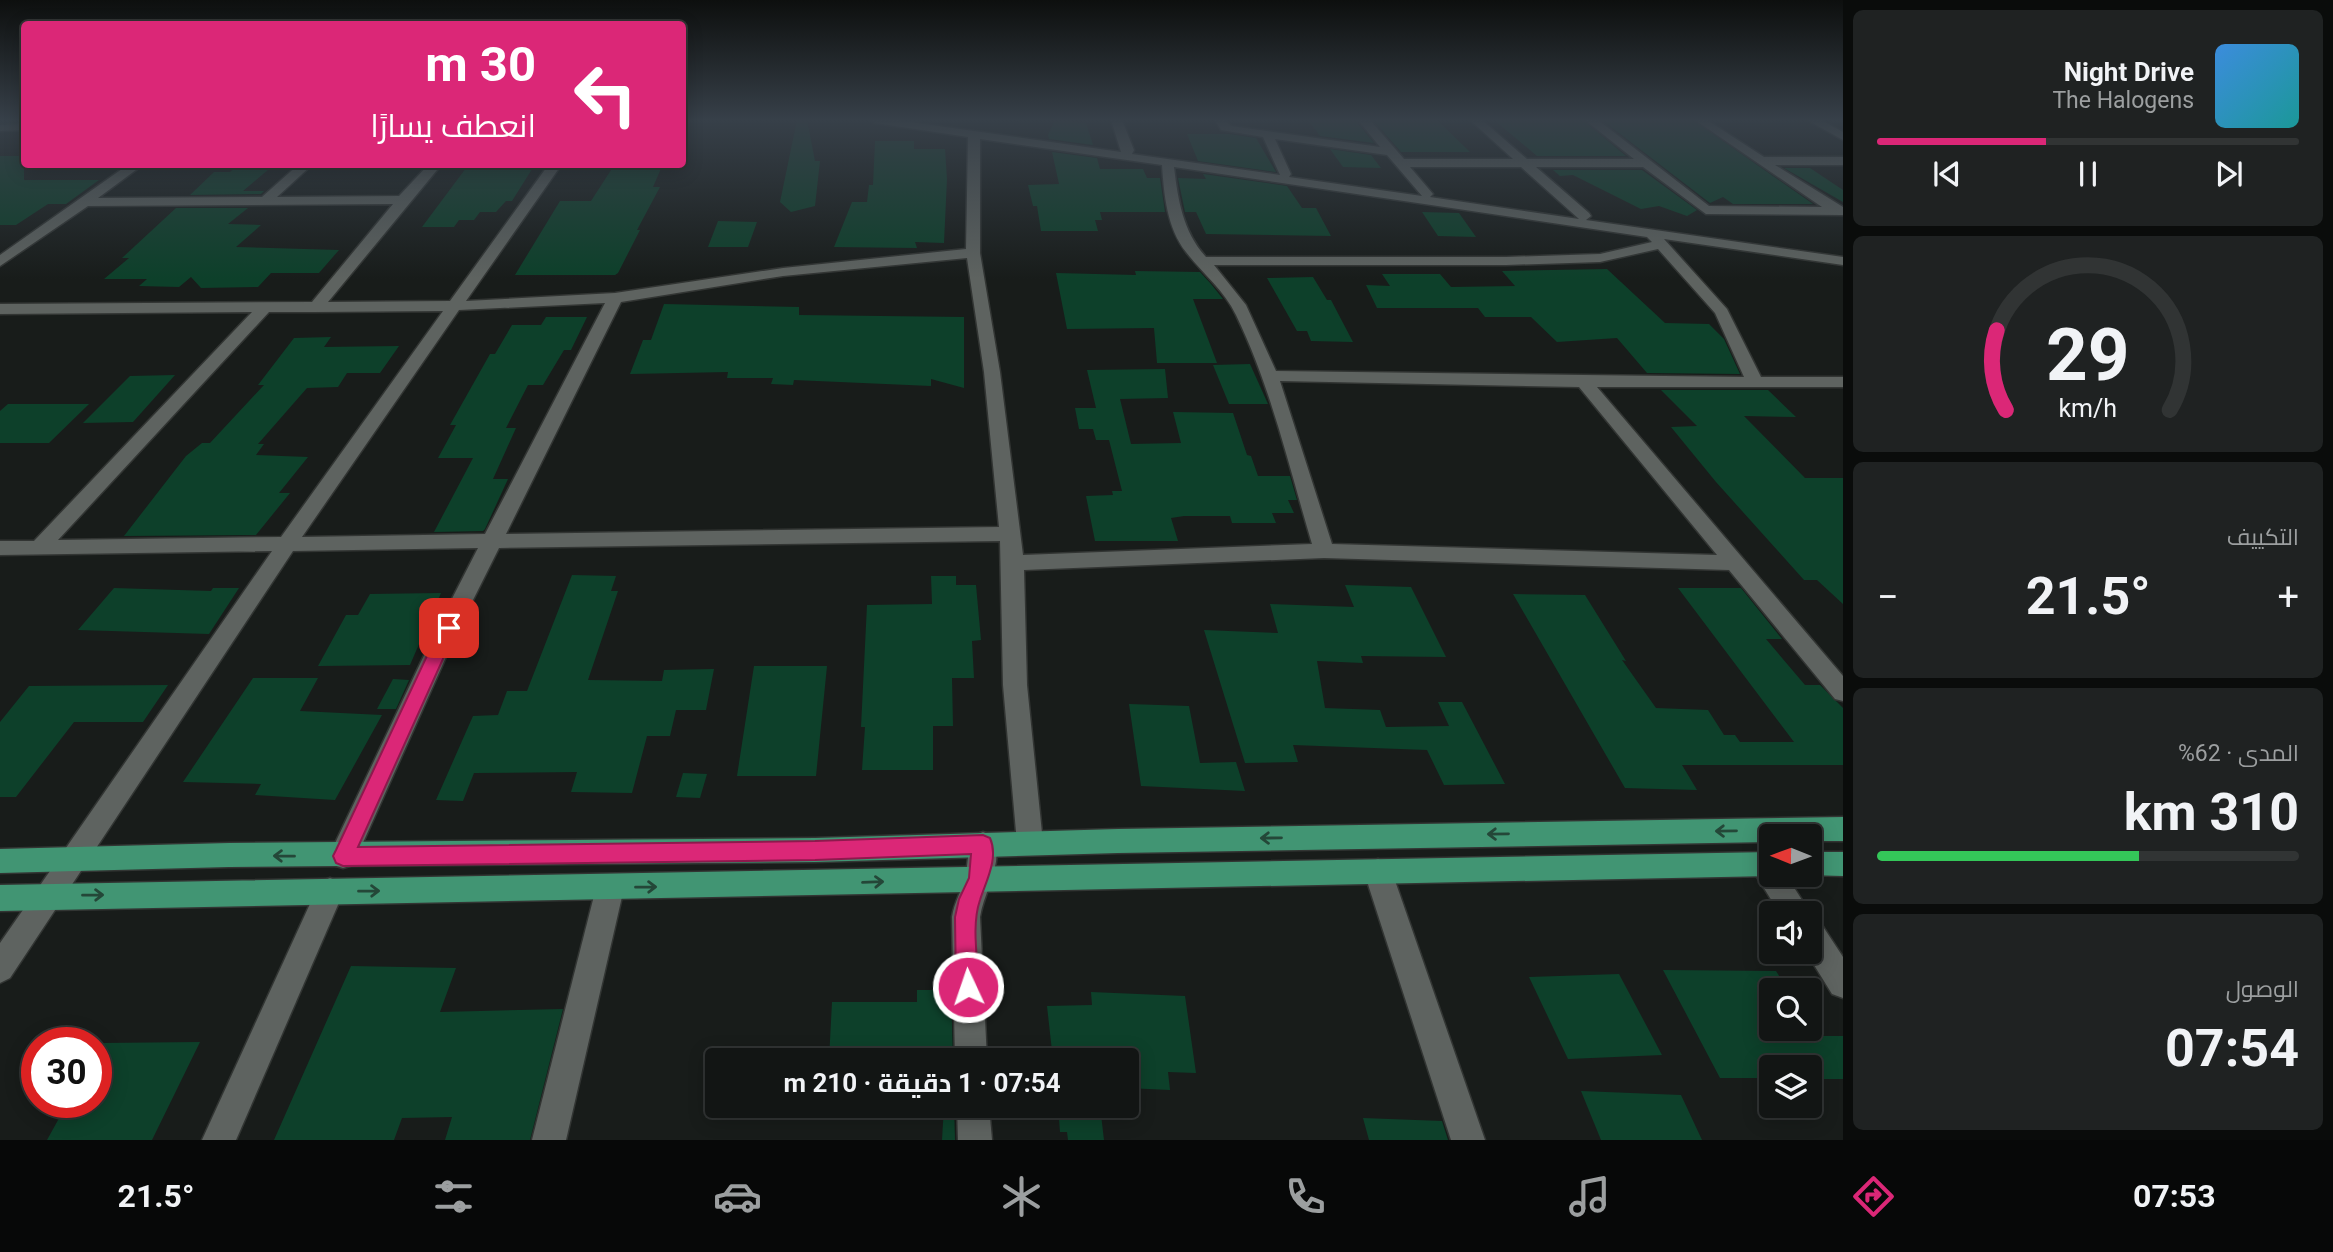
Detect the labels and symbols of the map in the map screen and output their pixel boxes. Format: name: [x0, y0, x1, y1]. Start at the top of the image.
pin: [419, 598, 479, 658]
one-way arrow: [1715, 824, 1738, 838]
north arrow: [1759, 824, 1822, 887]
one-way arrow: [1487, 827, 1510, 841]
one-way arrow: [1260, 831, 1283, 845]
one-way arrow: [273, 849, 296, 863]
one-way arrow: [861, 876, 884, 889]
one-way arrow: [634, 881, 657, 894]
one-way arrow: [357, 884, 380, 897]
one-way arrow: [81, 889, 104, 902]
position arrow: [931, 950, 1005, 1024]
speed limit sign: 30: [21, 1027, 112, 1118]

